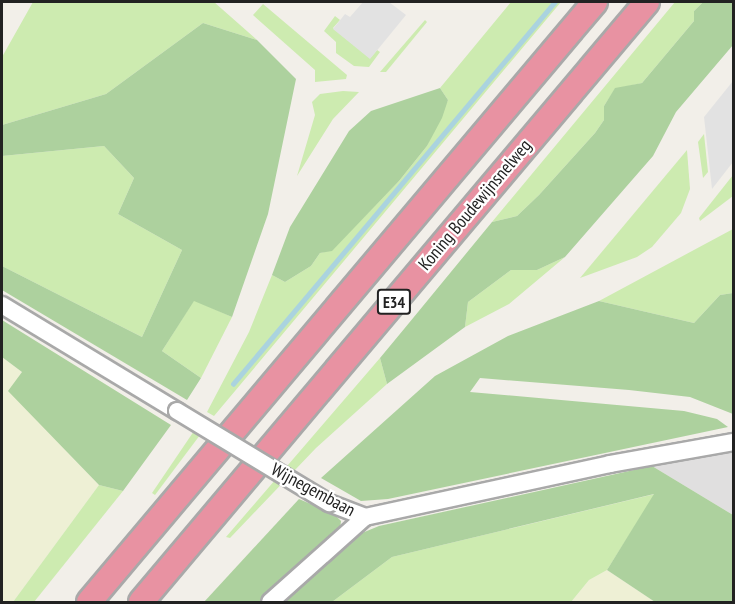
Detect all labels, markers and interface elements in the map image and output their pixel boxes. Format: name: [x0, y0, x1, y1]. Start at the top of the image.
street label: Koning Boudewijnsnelweg: [414, 135, 536, 275]
road number: E34: [376, 289, 412, 315]
street label: Wijnegembaan: [267, 459, 359, 521]

